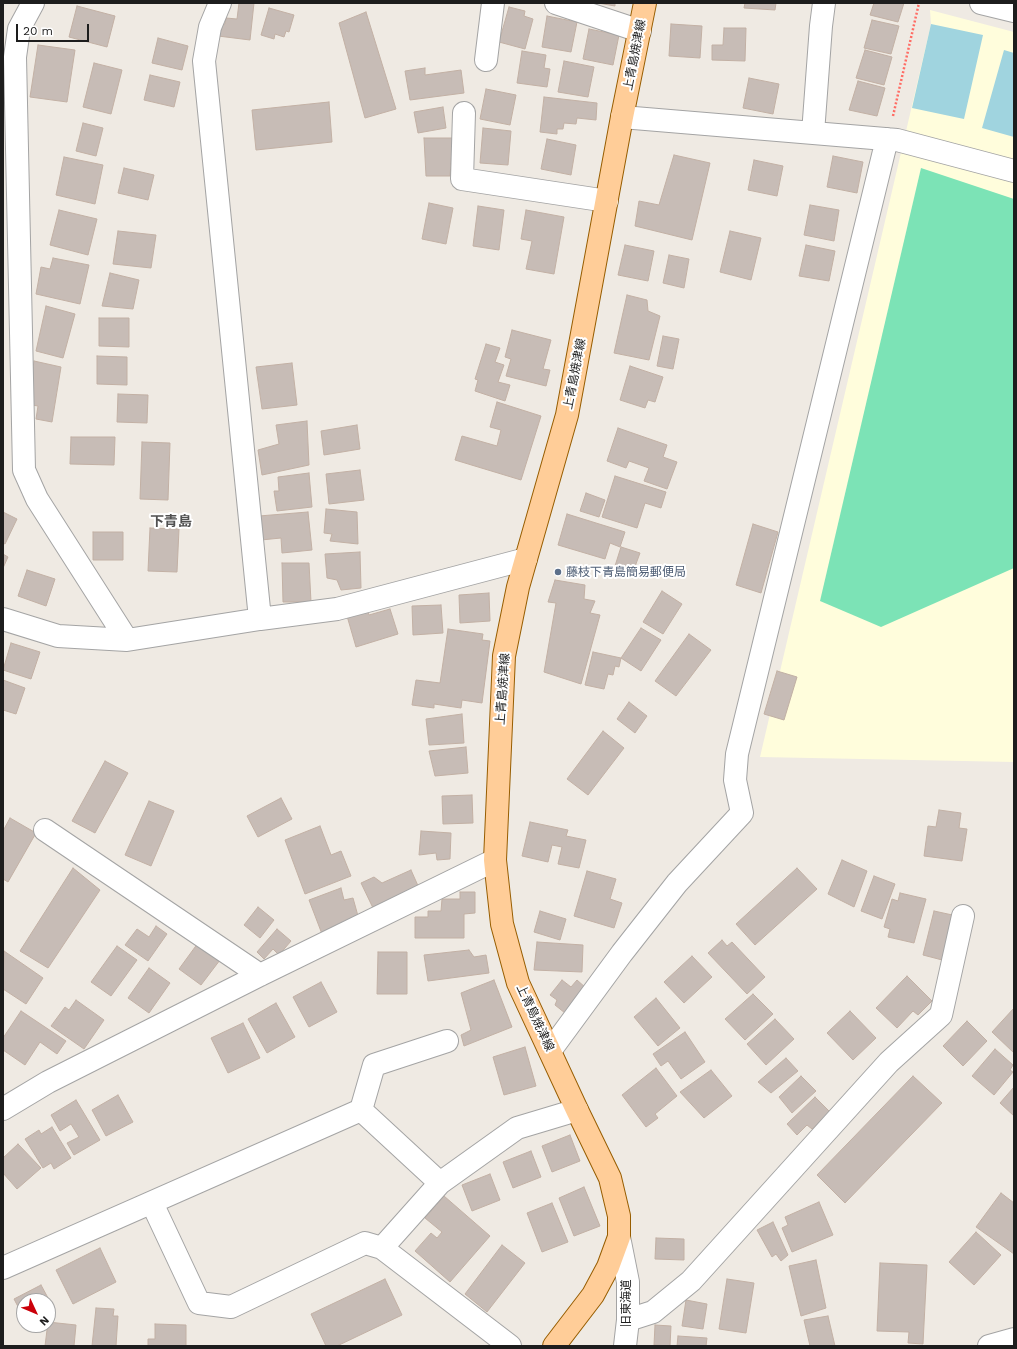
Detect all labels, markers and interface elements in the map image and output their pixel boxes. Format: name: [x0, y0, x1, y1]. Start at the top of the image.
scale bar: [18, 16, 91, 42]
street label: 上青島焼津線: [621, 18, 649, 92]
text: 20 m: [23, 24, 53, 38]
street label: 上青島焼津線: [561, 337, 589, 411]
district label: 下青島: [150, 514, 192, 530]
place label: 藤枝下青島簡易郵便局: [566, 565, 686, 579]
marker: 藤枝下青島簡易郵便局: [553, 567, 563, 577]
street label: 上青島焼津線: [493, 653, 513, 725]
street label: 上青島焼津線: [513, 982, 557, 1054]
street label: 旧東海道: [619, 1279, 633, 1327]
north arrow: [16, 1293, 56, 1333]
text: N: [37, 1314, 52, 1328]

